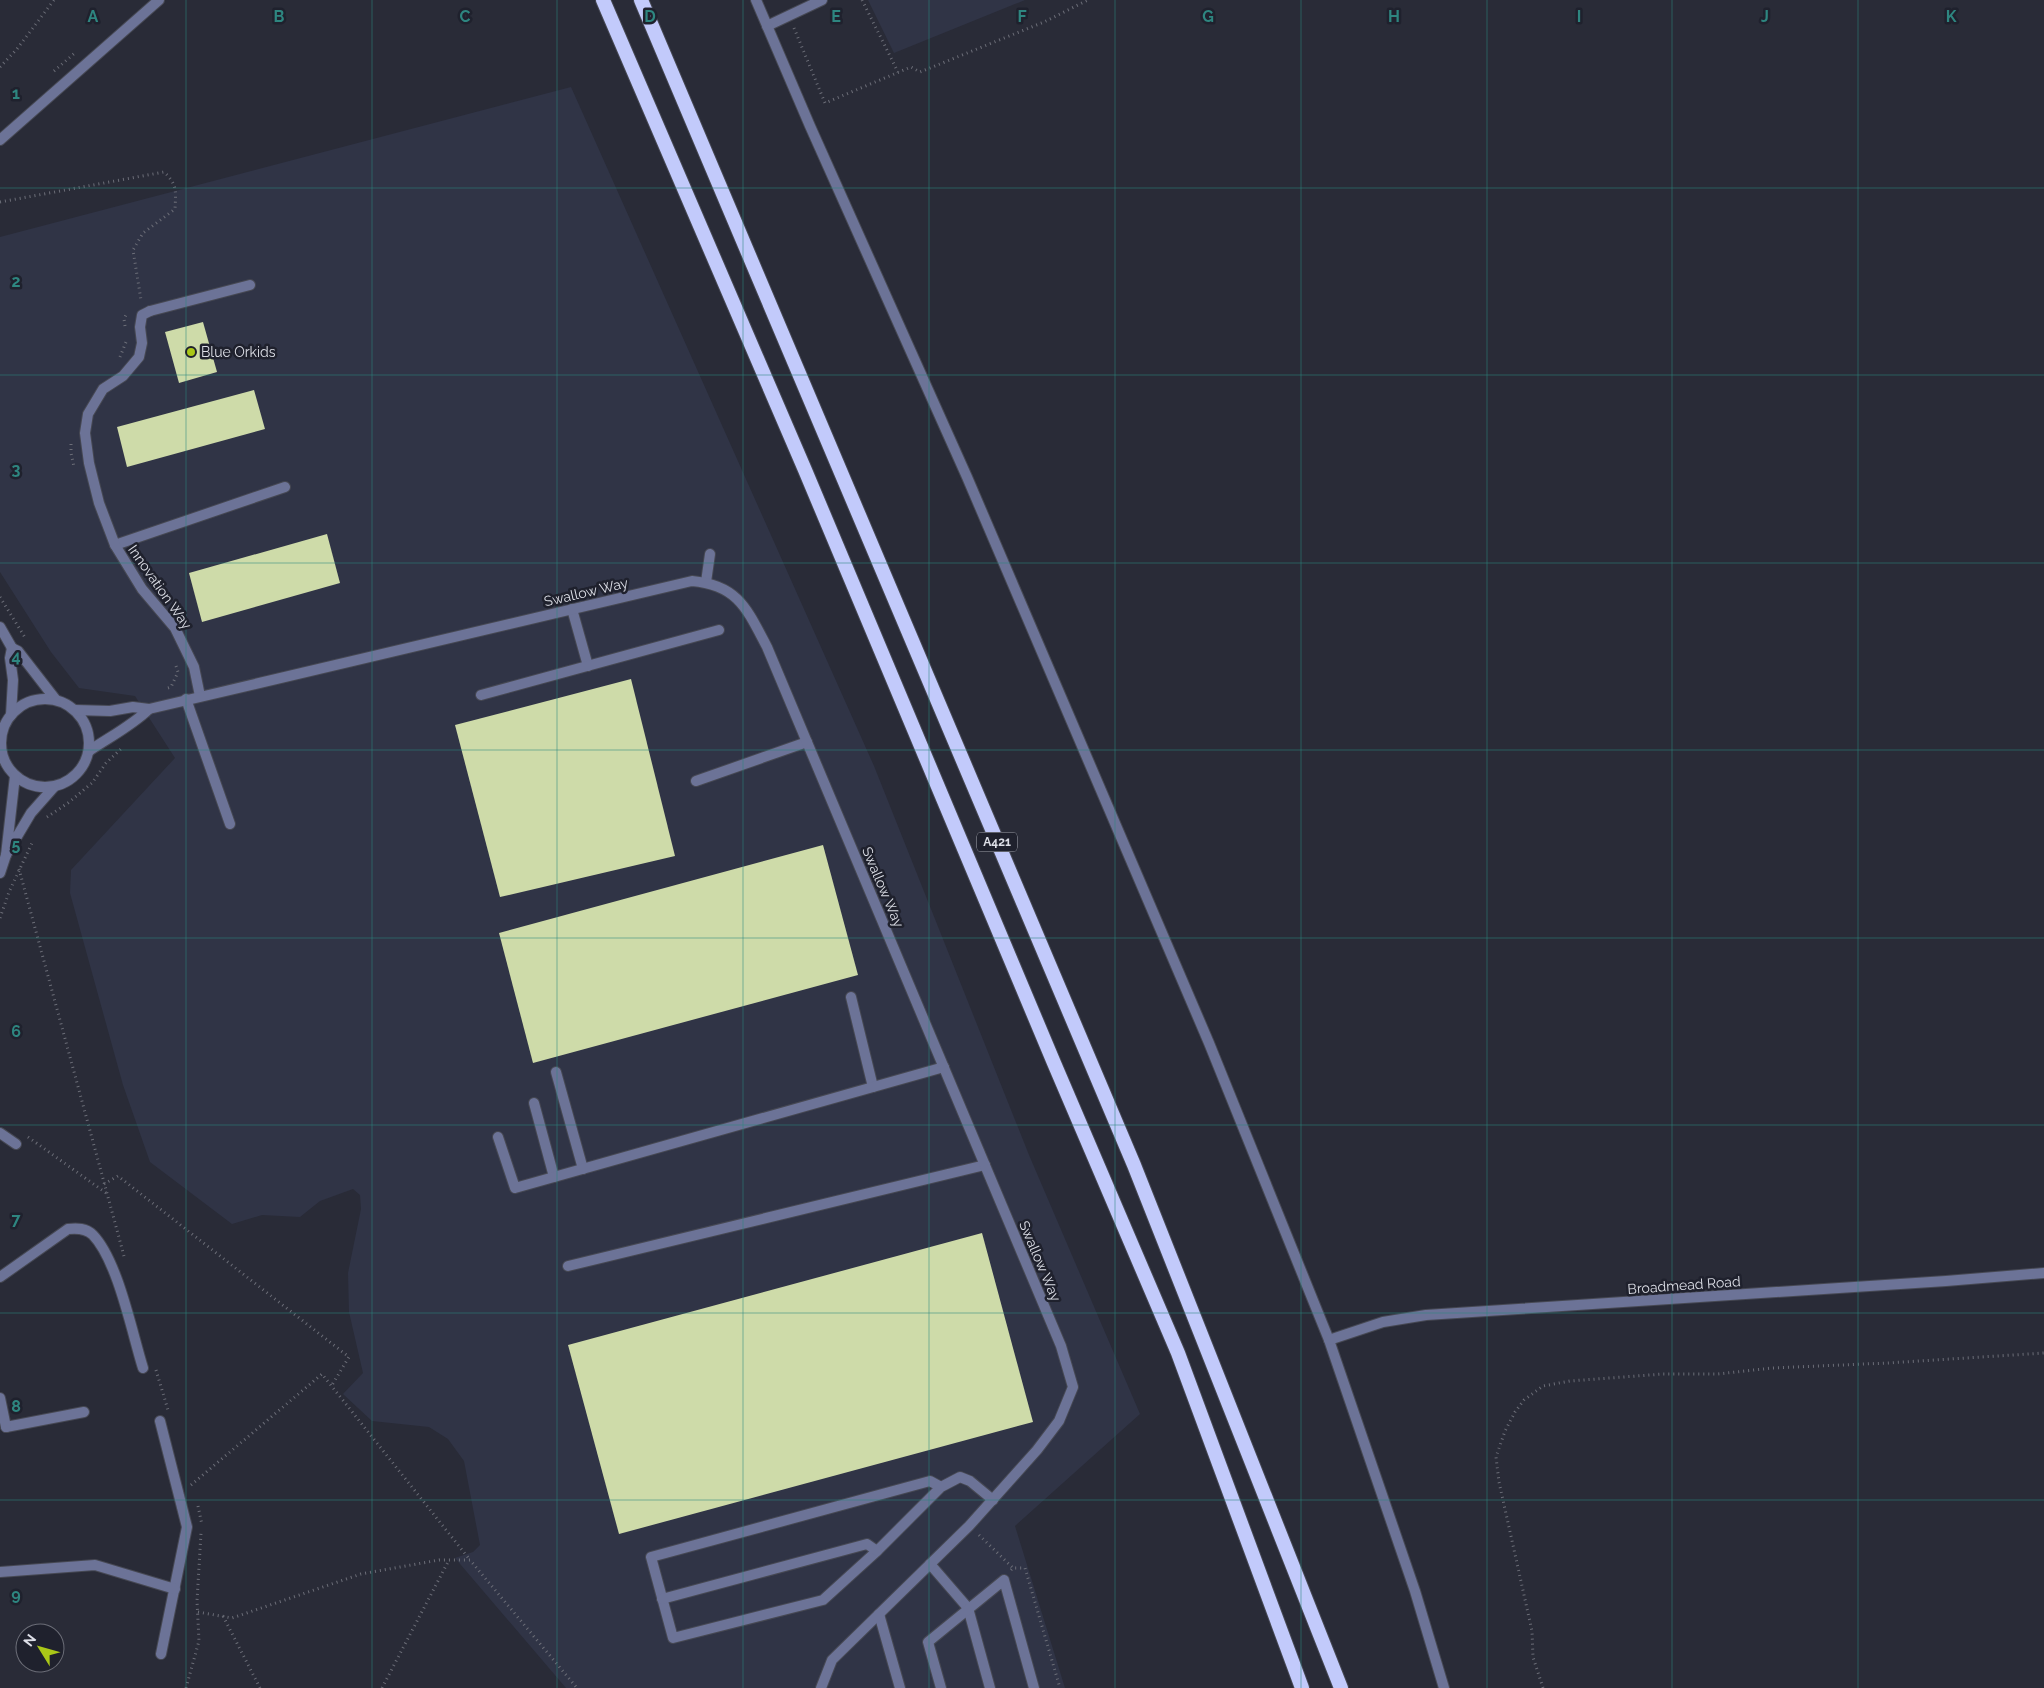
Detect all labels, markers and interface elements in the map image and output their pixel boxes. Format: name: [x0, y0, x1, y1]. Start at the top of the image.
text: A: [88, 7, 99, 26]
text: B: [274, 7, 285, 26]
text: C: [460, 7, 471, 26]
text: D: [644, 7, 656, 26]
text: E: [831, 7, 841, 26]
text: F: [1017, 7, 1027, 26]
text: G: [1202, 7, 1214, 26]
text: H: [1388, 7, 1400, 26]
text: I: [1577, 7, 1581, 26]
text: J: [1761, 7, 1769, 26]
text: K: [1946, 7, 1957, 26]
text: 1: [12, 84, 20, 103]
text: 2: [11, 272, 21, 291]
place label: Blue Orkids: [201, 344, 276, 360]
marker: Blue Orkids: [185, 346, 197, 358]
text: 3: [12, 460, 21, 479]
street label: Innovation Way: [125, 542, 195, 632]
street label: Swallow Way: [542, 574, 630, 609]
text: 4: [11, 647, 21, 666]
road number: A421: [977, 832, 1017, 852]
text: 5: [12, 835, 21, 854]
street label: Swallow Way: [859, 844, 907, 930]
text: 6: [11, 1022, 21, 1041]
text: 7: [12, 1210, 21, 1229]
street label: Swallow Way: [1016, 1218, 1064, 1304]
street label: Broadmead Road: [1627, 1273, 1741, 1297]
text: 8: [11, 1397, 21, 1416]
text: 9: [11, 1585, 21, 1604]
north arrow: [15, 1623, 65, 1673]
text: N: [20, 1631, 39, 1649]

